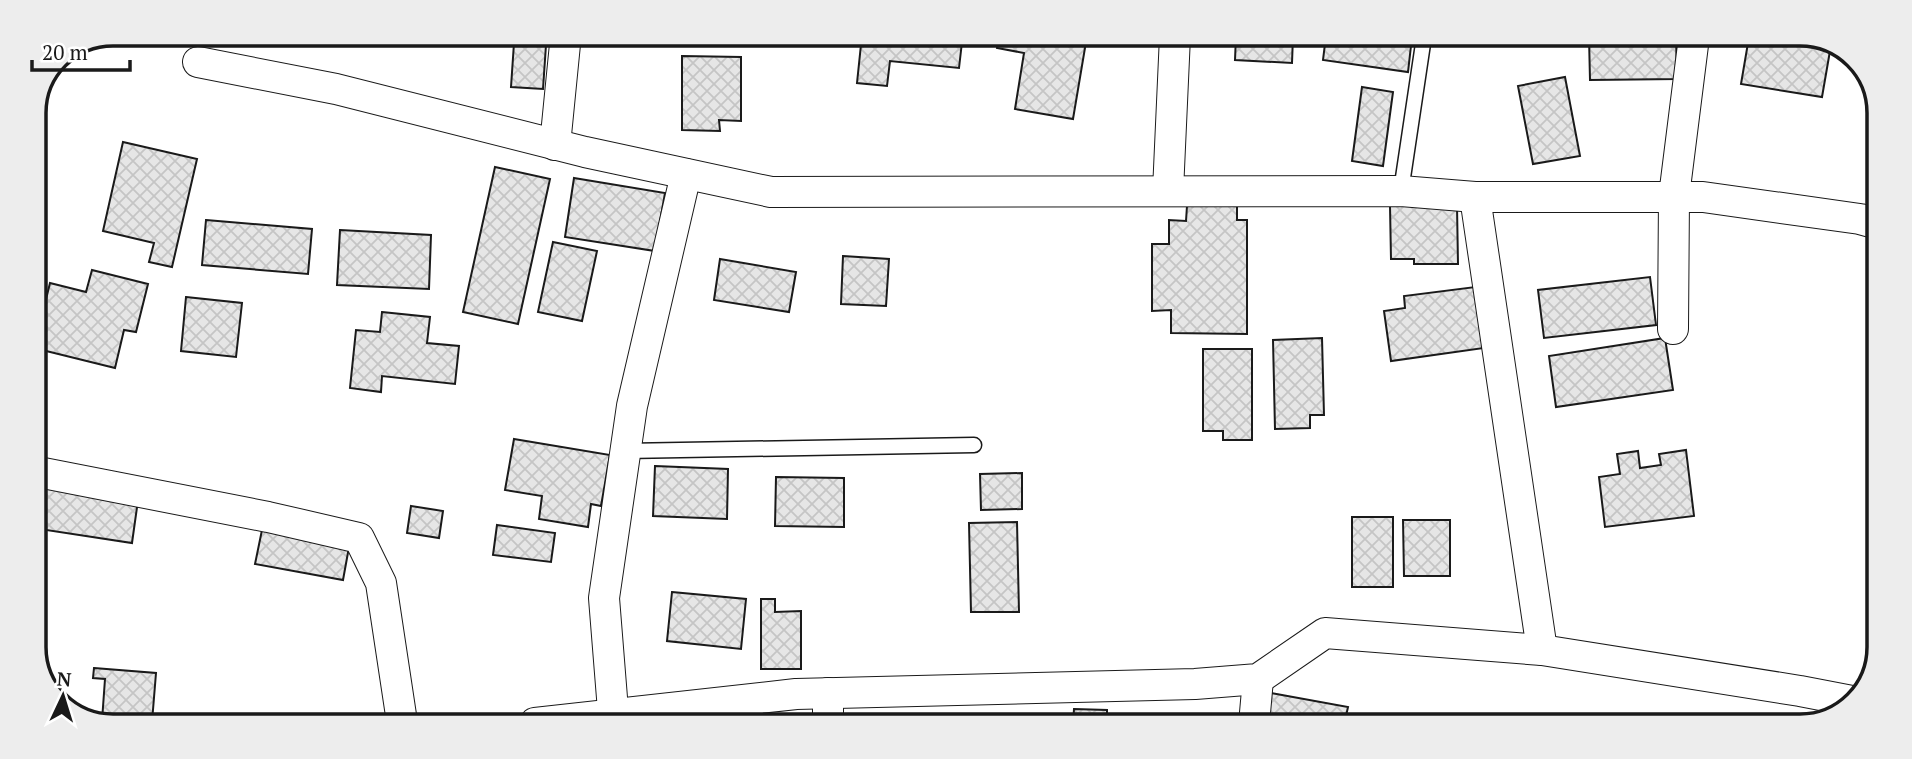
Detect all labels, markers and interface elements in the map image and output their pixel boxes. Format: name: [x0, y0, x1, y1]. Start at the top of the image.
scale bar: [32, 28, 130, 72]
text: 20 m: [42, 38, 88, 66]
north arrow: [28, 661, 98, 731]
text: N: [56, 666, 73, 692]

